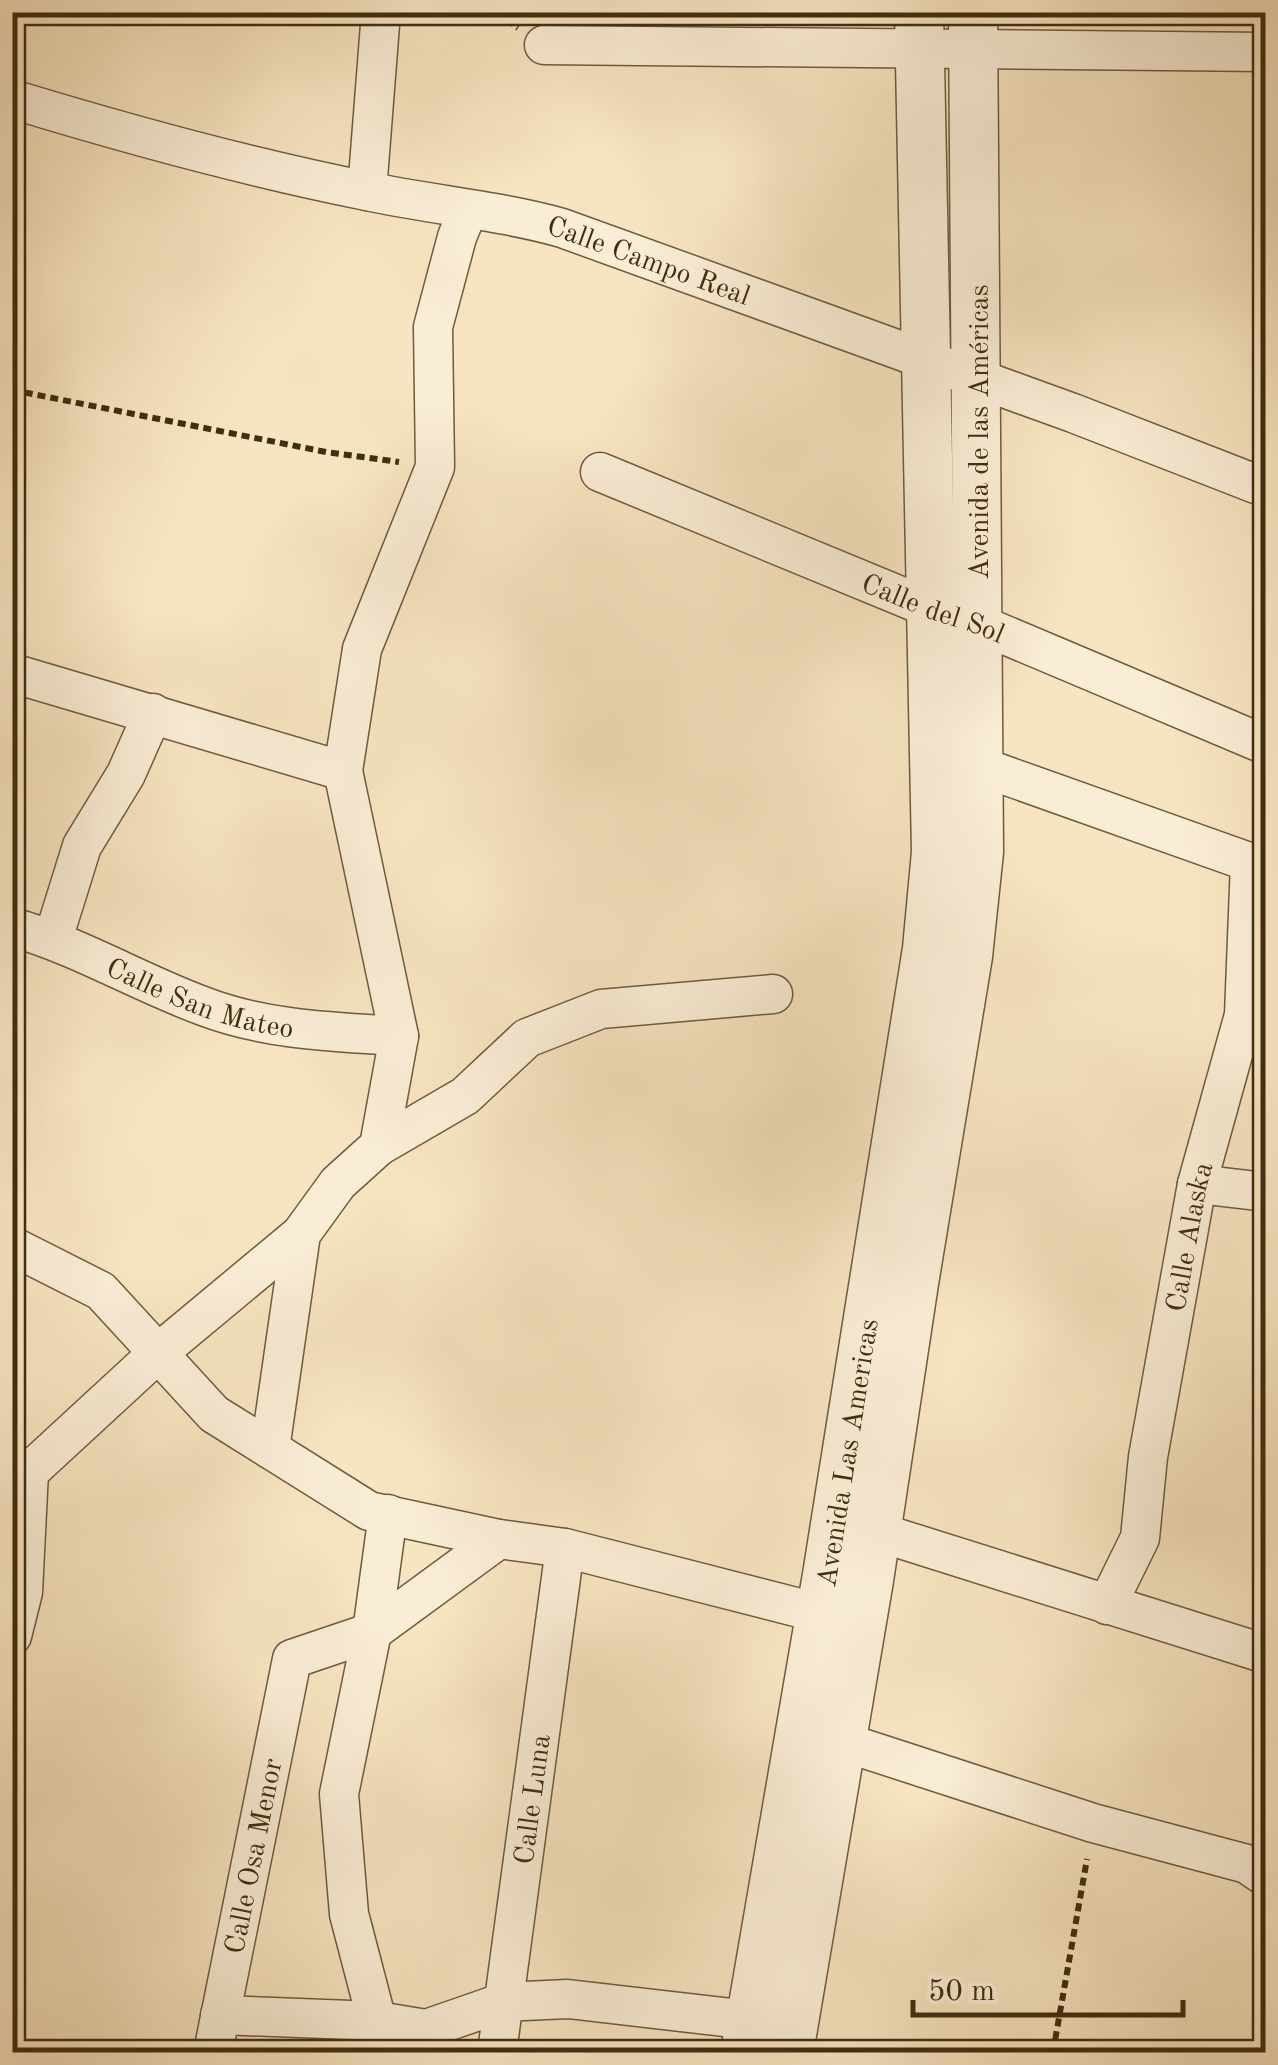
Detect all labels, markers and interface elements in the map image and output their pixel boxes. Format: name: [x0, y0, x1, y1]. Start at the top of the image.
street label: Calle Campo Real: [544, 214, 753, 312]
street label: Avenida de las Américas: [967, 284, 995, 580]
street label: Calle del Sol: [857, 571, 1008, 650]
street label: Calle San Mateo: [101, 955, 295, 1045]
street label: Calle Alaska: [1163, 1159, 1219, 1314]
street label: Avenida Las Americas: [814, 1317, 885, 1589]
street label: Calle Luna: [511, 1733, 557, 1867]
street label: Calle Osa Menor: [222, 1756, 289, 1957]
scale bar: [913, 1955, 1183, 2017]
text: 50 m: [928, 1977, 995, 2007]

